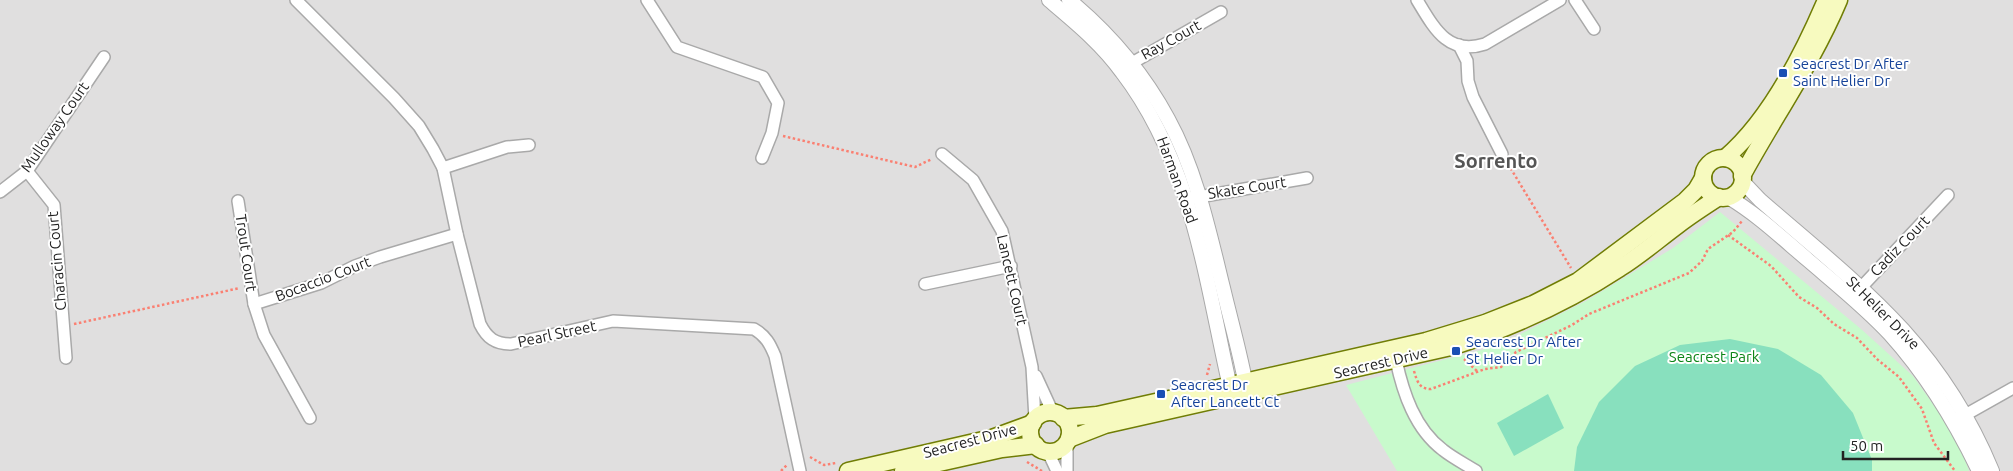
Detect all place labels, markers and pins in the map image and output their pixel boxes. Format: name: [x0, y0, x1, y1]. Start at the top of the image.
place label: Seacrest Dr After Saint Helier Dr: [1793, 55, 1909, 89]
marker: Seacrest Dr After Saint Helier Dr: [1777, 67, 1789, 79]
place label: Seacrest Dr After St Helier Dr: [1466, 333, 1582, 367]
marker: Seacrest Dr After St Helier Dr: [1450, 345, 1462, 357]
place label: Seacrest Dr After Lancett Ct: [1171, 376, 1279, 410]
marker: Seacrest Dr After Lancett Ct: [1155, 388, 1167, 400]

